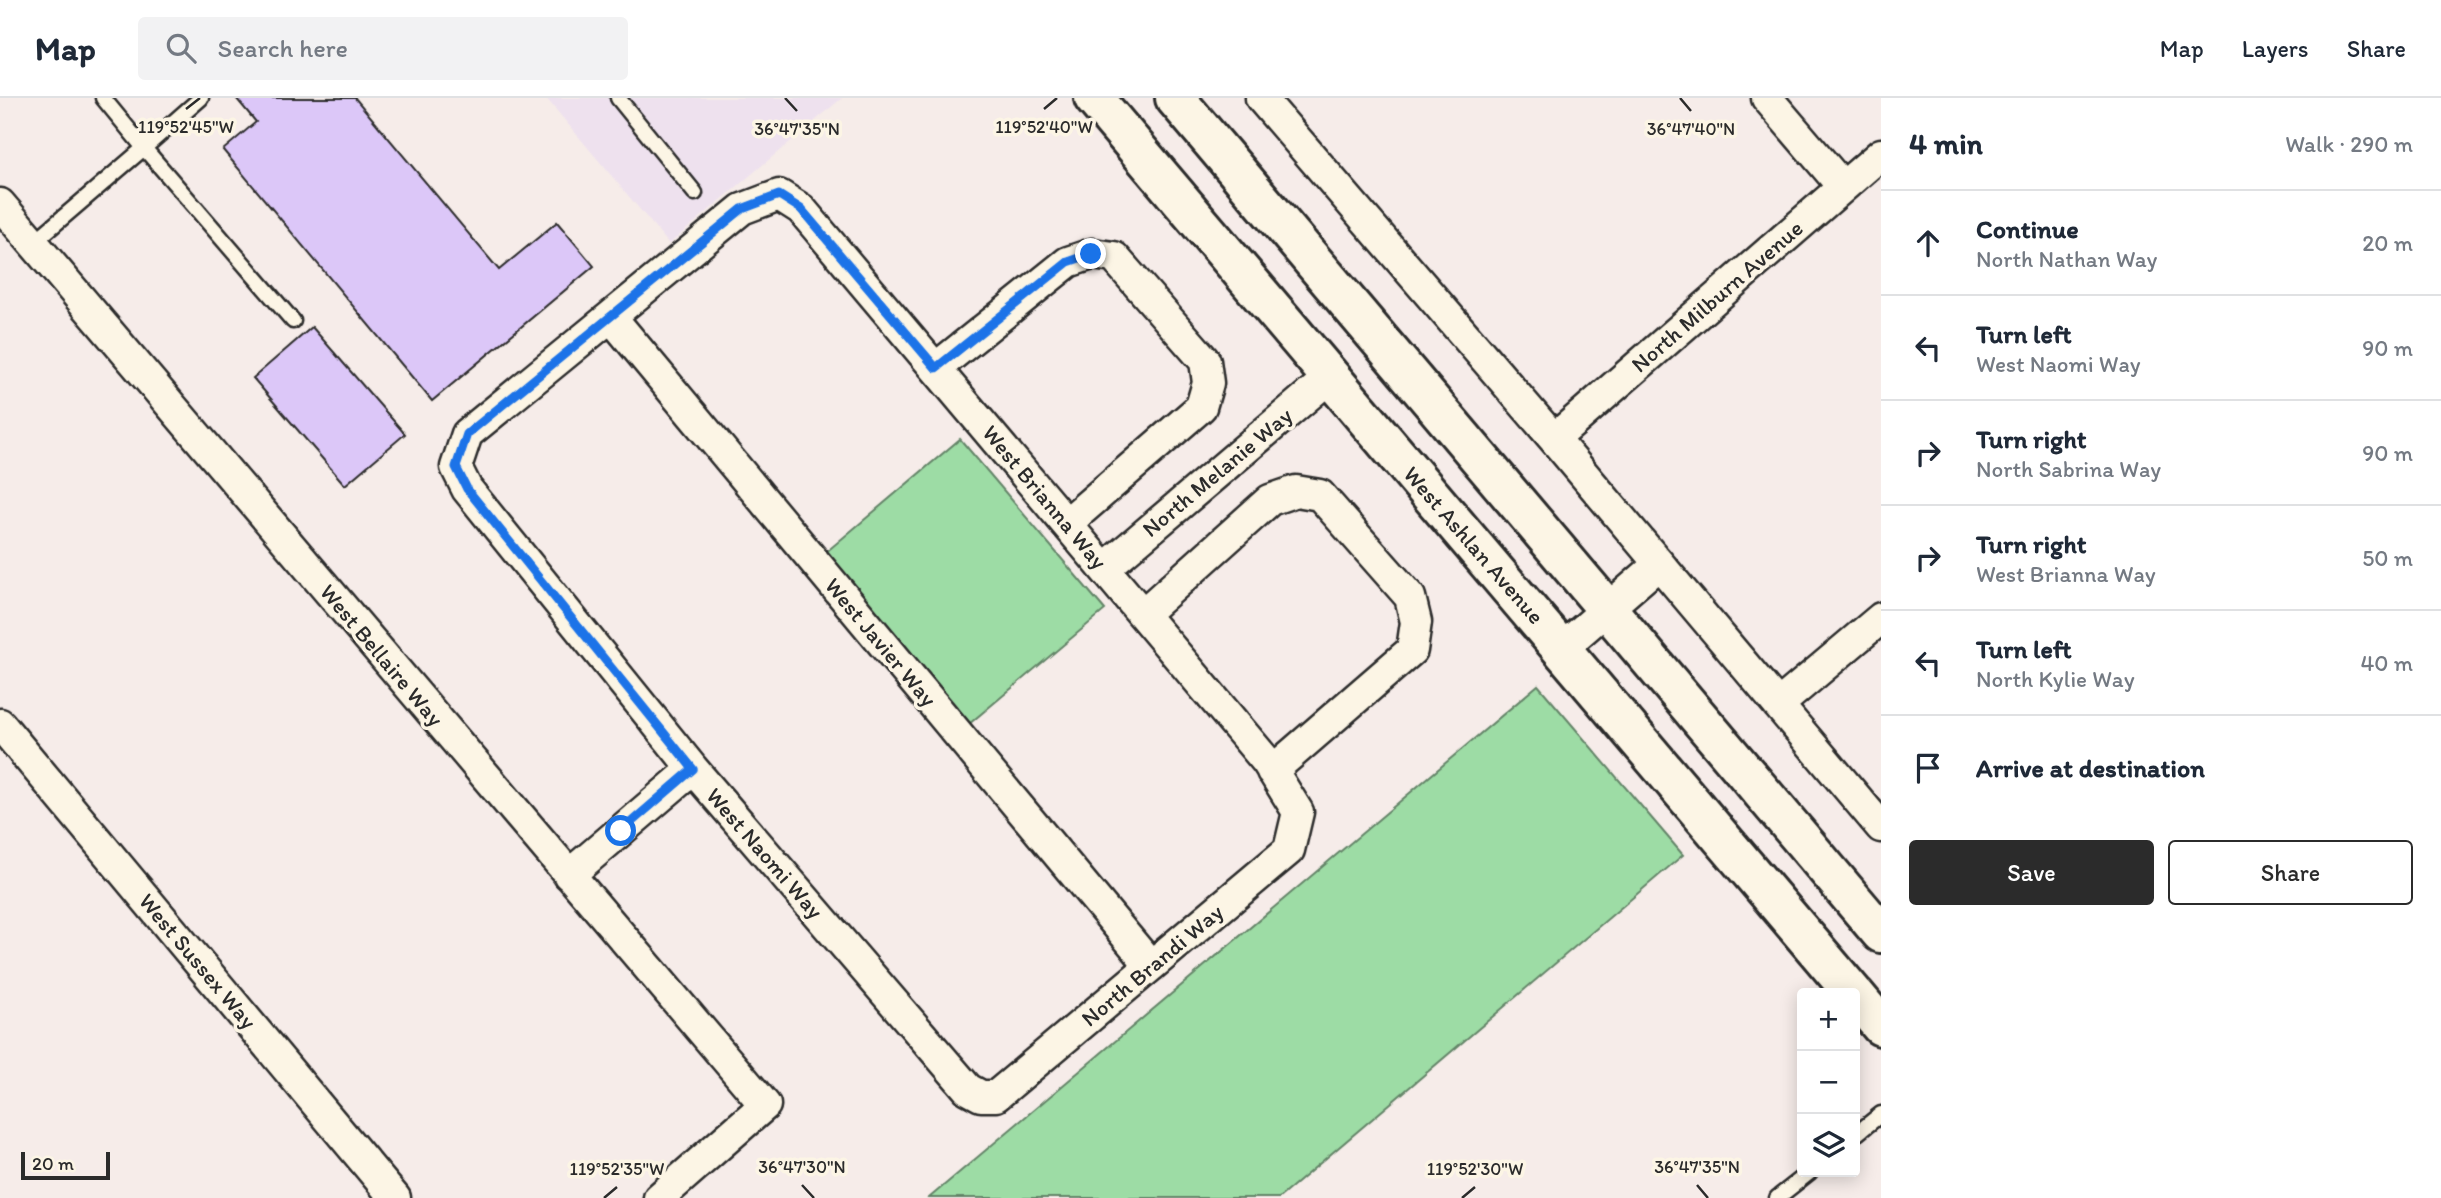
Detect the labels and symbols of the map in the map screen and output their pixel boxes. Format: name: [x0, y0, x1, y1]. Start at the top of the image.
text: 119°52'45"W: [138, 116, 234, 138]
text: 119°52'40"W: [995, 116, 1093, 138]
text: 36°47'35"N: [754, 118, 840, 140]
text: 36°47'40"N: [1647, 118, 1735, 140]
street label: North Milburn Avenue: [1625, 214, 1809, 378]
route end: [1075, 238, 1106, 269]
street label: North Melanie Way: [1136, 401, 1298, 543]
street label: West Brianna Way: [977, 419, 1114, 575]
street label: West Ashlan Avenue: [1398, 460, 1550, 630]
street label: West Javier Way: [819, 572, 943, 712]
street label: West Bellaire Way: [314, 578, 450, 732]
street label: West Naomi Way: [700, 782, 830, 924]
route start: [605, 815, 636, 846]
street label: West Sussex Way: [133, 887, 263, 1035]
street label: North Brandi Way: [1075, 897, 1229, 1032]
scale bar: [21, 1149, 110, 1181]
text: 36°47'30"N: [758, 1156, 846, 1178]
text: 36°47'35"N: [1654, 1156, 1740, 1178]
text: 119°52'35"W: [570, 1158, 664, 1180]
text: 119°52'30"W: [1427, 1158, 1523, 1180]

